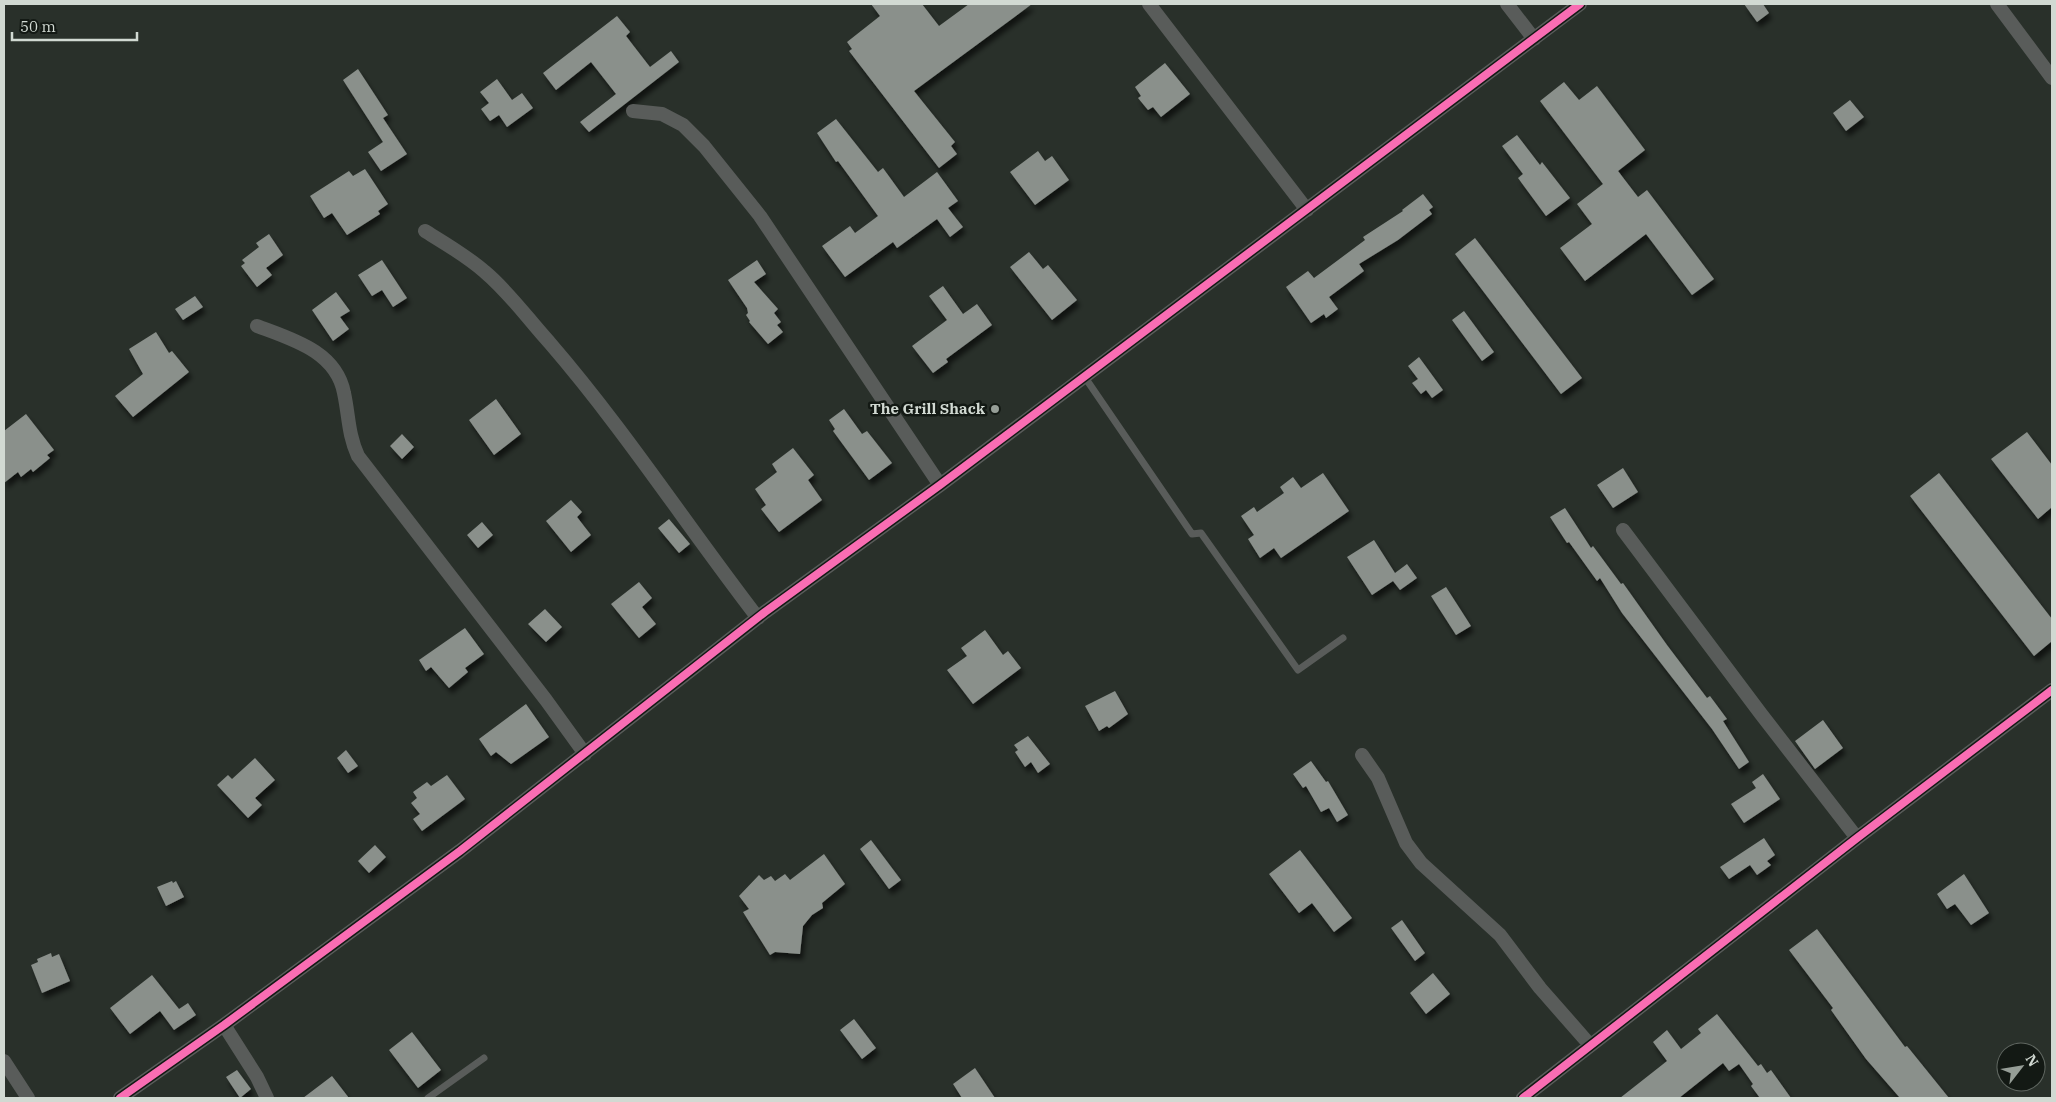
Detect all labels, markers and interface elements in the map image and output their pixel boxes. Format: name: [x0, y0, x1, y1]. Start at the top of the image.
scale bar: [12, 10, 138, 42]
text: 50 m: [20, 17, 56, 36]
place label: The Grill Shack: [870, 399, 986, 418]
marker: The Grill Shack: [989, 403, 1001, 415]
north arrow: [1996, 1042, 2046, 1092]
text: N: [2022, 1051, 2043, 1070]

